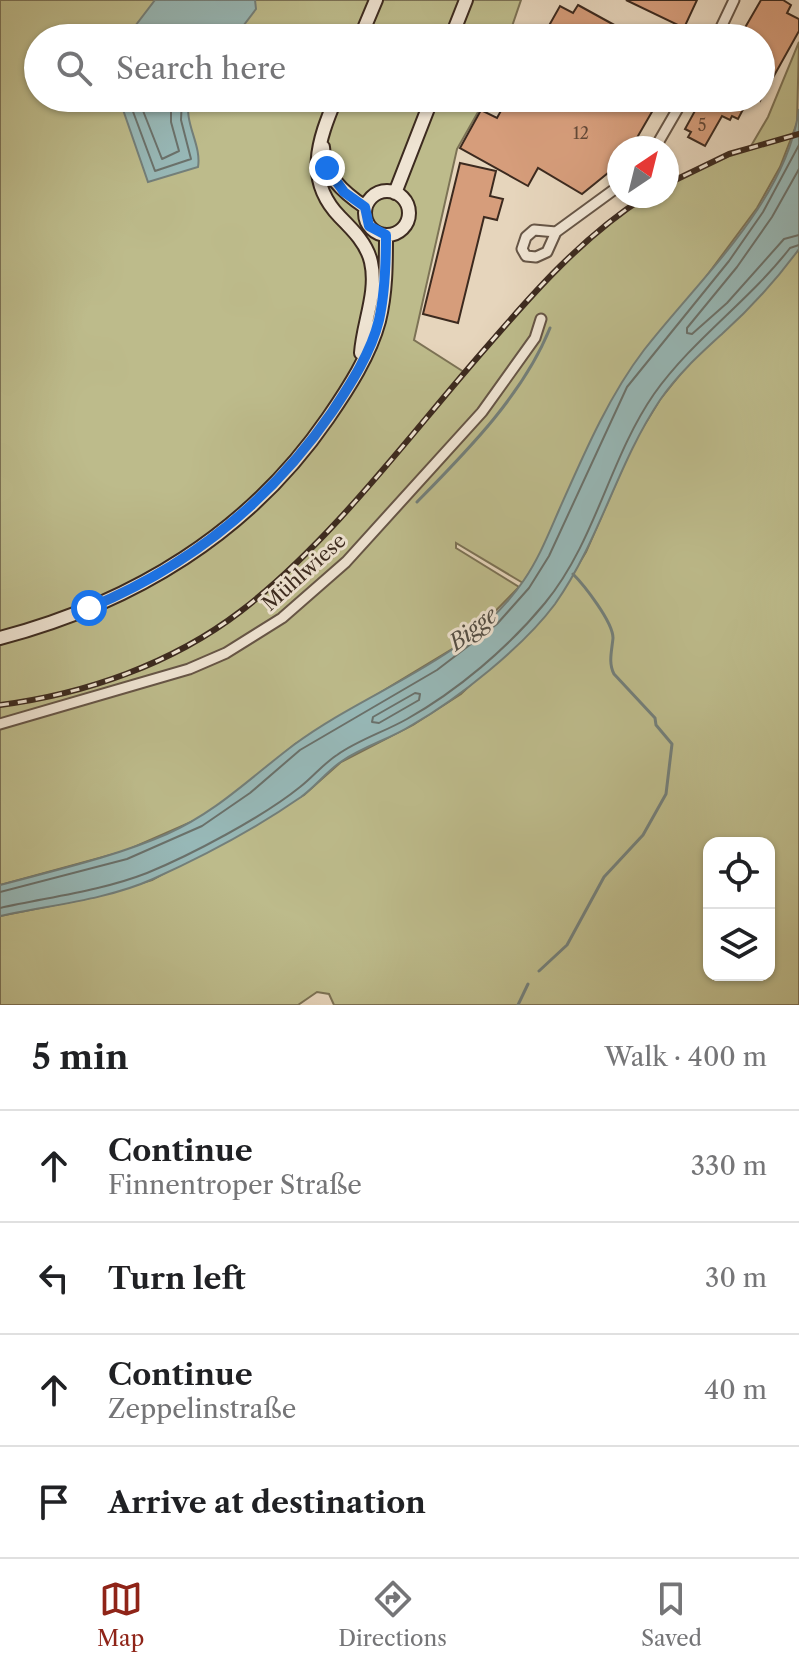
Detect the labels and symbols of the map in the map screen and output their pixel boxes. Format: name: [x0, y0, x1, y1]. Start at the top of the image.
house number: 5: [698, 115, 706, 135]
house number: 12: [573, 123, 589, 143]
north arrow: [607, 136, 679, 208]
route end: [309, 150, 345, 186]
street label: Mühlwiese: [257, 528, 351, 616]
route start: [71, 590, 107, 626]
water label: Bigge: [442, 601, 504, 658]

